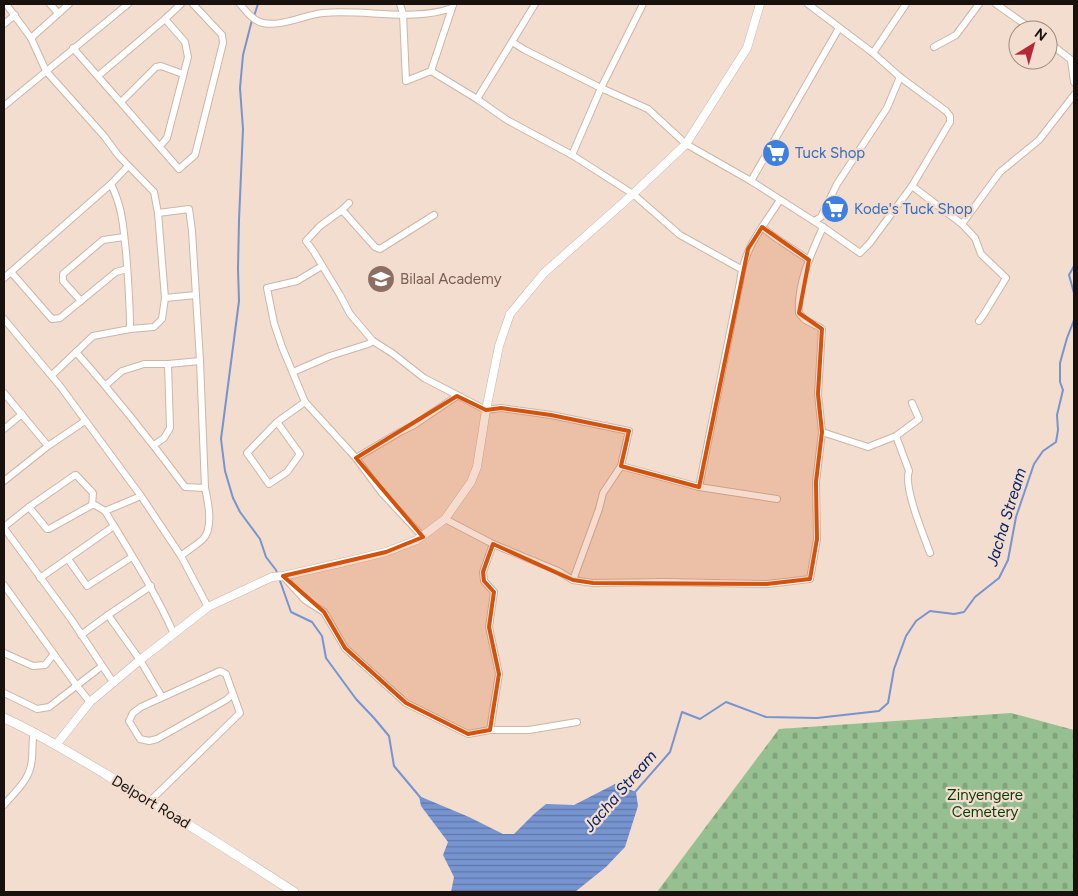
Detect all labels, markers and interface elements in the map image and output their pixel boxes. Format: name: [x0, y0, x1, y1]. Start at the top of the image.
north arrow: [1008, 20, 1058, 70]
text: N: [1031, 25, 1050, 45]
supermarket icon: Tuck Shop: [761, 138, 791, 168]
place label: Tuck Shop: [795, 144, 865, 162]
supermarket icon: Kode's Tuck Shop: [820, 194, 850, 224]
place label: Kode's Tuck Shop: [854, 200, 973, 218]
school or university icon: Bilaal Academy: [366, 264, 396, 294]
place label: Bilaal Academy: [400, 270, 502, 288]
water label: Jacha Stream: [982, 465, 1030, 569]
water label: Jacha Stream: [579, 746, 661, 836]
street label: Delport Road: [108, 772, 194, 832]
park label: Zinyengere Cemetery: [947, 786, 1023, 821]

